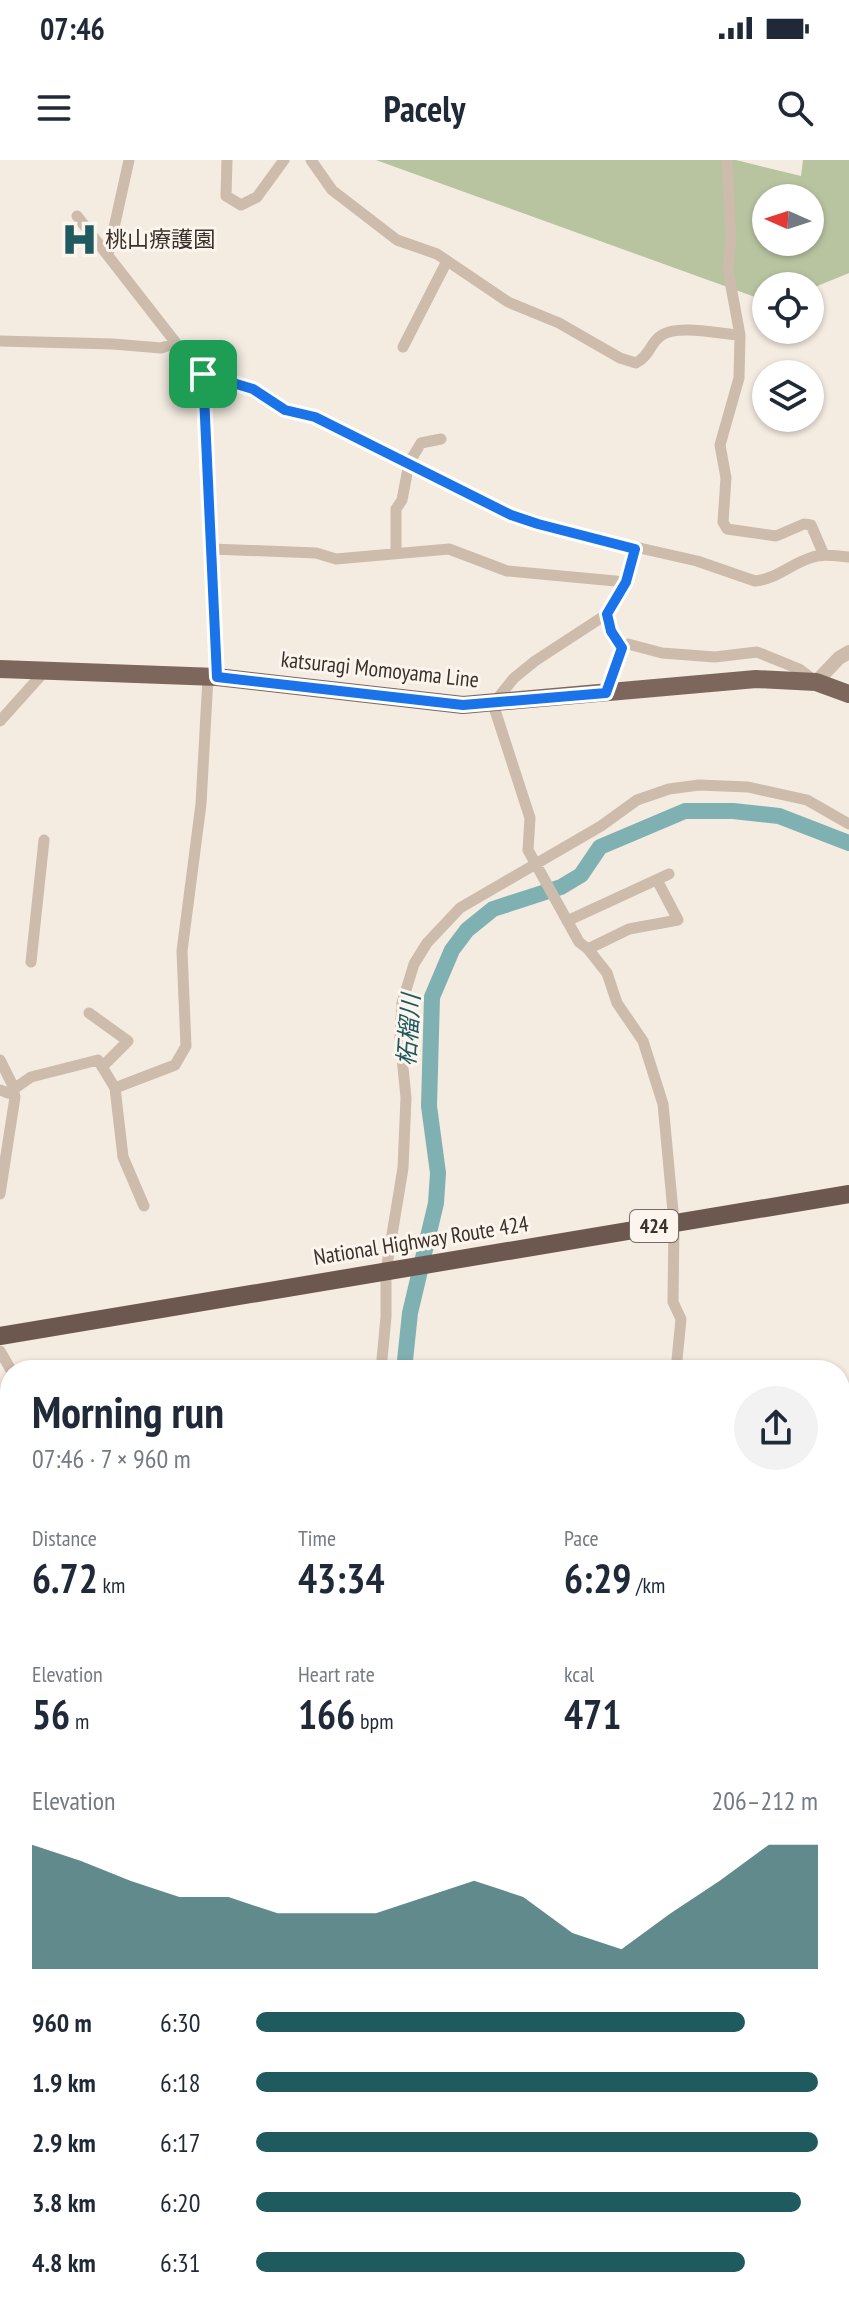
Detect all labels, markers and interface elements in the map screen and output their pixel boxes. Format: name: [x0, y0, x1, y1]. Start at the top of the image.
text: 07:46: [40, 9, 105, 48]
text: Pacely: [384, 85, 465, 132]
icon: menu: [32, 86, 76, 130]
icon: search: [773, 86, 817, 130]
north arrow: [752, 184, 824, 256]
map controls: [752, 184, 824, 432]
hospital icon: 桃山療護園: [60, 220, 98, 258]
place label: 桃山療護園: [105, 225, 215, 253]
button: locate: [752, 272, 824, 344]
pin: [169, 340, 237, 408]
icon: arrive: [181, 352, 225, 396]
button: layers: [752, 360, 824, 432]
street label: katsuragi Momoyama Line: [280, 645, 480, 693]
water label: 柘榴川: [391, 990, 427, 1067]
street label: National Highway Route 424: [312, 1209, 531, 1271]
road number: 424: [630, 1210, 678, 1242]
text: Morning run: [32, 1383, 224, 1440]
button: share: [734, 1386, 818, 1470]
text: 07:46 · 7 × 960 m: [32, 1442, 191, 1475]
text: Distance: [32, 1524, 97, 1552]
text: Time: [298, 1524, 336, 1552]
text: Pace: [564, 1524, 599, 1552]
text: 6.72: [32, 1552, 98, 1604]
text: 43:34: [298, 1552, 385, 1604]
text: 6:29: [564, 1552, 631, 1604]
text: km: [98, 1571, 125, 1599]
text: /km: [631, 1571, 665, 1599]
text: Elevation: [32, 1660, 103, 1688]
text: Heart rate: [298, 1660, 375, 1688]
text: kcal: [564, 1660, 594, 1688]
text: 56: [32, 1688, 70, 1740]
text: 166: [298, 1688, 355, 1740]
text: 471: [564, 1688, 621, 1740]
text: m: [70, 1707, 89, 1735]
text: bpm: [355, 1707, 393, 1735]
text: Elevation: [32, 1784, 115, 1817]
text: 206–212 m: [712, 1784, 818, 1817]
text: 960 m: [32, 2006, 92, 2039]
text: 6:30: [160, 2006, 200, 2039]
text: 1.9 km: [32, 2066, 96, 2099]
text: 6:18: [160, 2066, 200, 2099]
text: 2.9 km: [32, 2126, 96, 2159]
text: 6:17: [160, 2126, 200, 2159]
text: 3.8 km: [32, 2186, 96, 2219]
text: 6:20: [160, 2186, 200, 2219]
text: 4.8 km: [32, 2246, 96, 2279]
text: 6:31: [160, 2246, 200, 2279]

